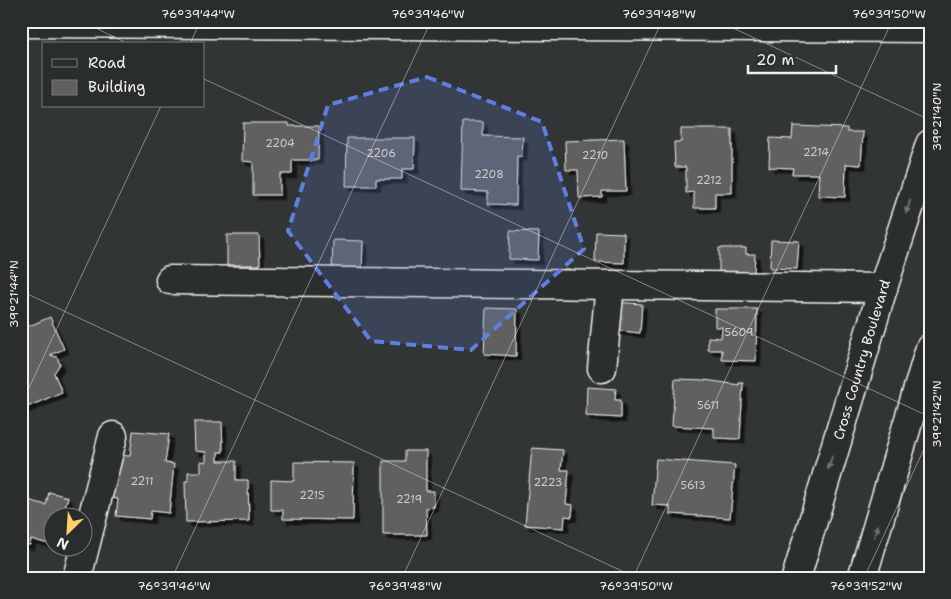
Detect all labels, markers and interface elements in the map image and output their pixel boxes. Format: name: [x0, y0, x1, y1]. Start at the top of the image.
text: 76°39'44"W: [161, 6, 235, 22]
text: 76°39'46"W: [391, 6, 465, 22]
text: 76°39'48"W: [622, 6, 696, 22]
text: 76°39'50"W: [852, 6, 926, 22]
legend: [42, 42, 205, 108]
scale bar: [748, 42, 836, 74]
text: 20 m: [756, 50, 795, 70]
text: Road: [88, 53, 126, 73]
text: Building: [88, 77, 145, 97]
text: 39°21'40"N: [929, 83, 945, 151]
house number: 2204: [265, 136, 295, 151]
house number: 2214: [803, 145, 829, 160]
house number: 2206: [366, 146, 396, 161]
house number: 2210: [582, 148, 608, 163]
house number: 2208: [474, 167, 504, 182]
house number: 2212: [696, 173, 722, 188]
one-way arrow: [904, 200, 912, 215]
text: 39°21'44"N: [6, 260, 22, 328]
street label: Cross Country Boulevard: [829, 277, 894, 442]
house number: 5609: [724, 325, 754, 340]
text: 39°21'42"N: [929, 380, 945, 448]
house number: 5611: [697, 398, 719, 413]
one-way arrow: [826, 456, 834, 471]
house number: 2211: [130, 474, 154, 489]
house number: 2223: [533, 475, 563, 490]
house number: 5613: [680, 478, 706, 493]
house number: 2215: [299, 488, 325, 503]
house number: 2219: [396, 492, 422, 507]
north arrow: [42, 506, 92, 556]
one-way arrow: [872, 523, 880, 538]
text: N: [54, 533, 71, 554]
text: 76°39'46"W: [137, 578, 211, 594]
text: 76°39'48"W: [368, 578, 442, 594]
text: 76°39'50"W: [599, 578, 673, 594]
text: 76°39'52"W: [829, 578, 903, 594]

